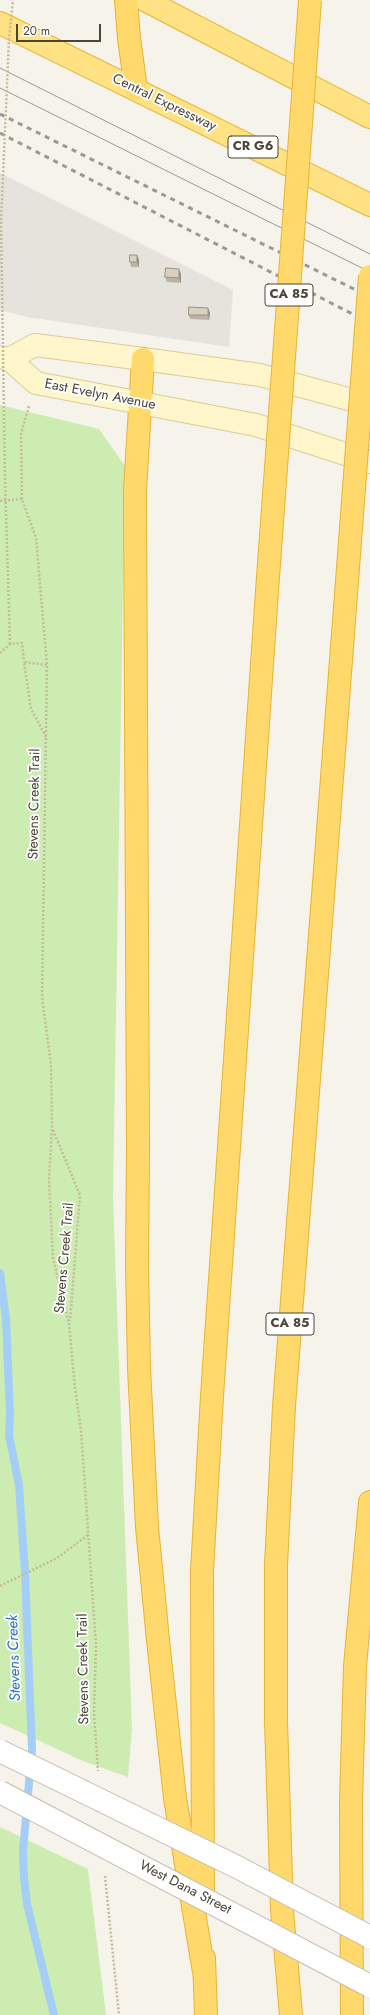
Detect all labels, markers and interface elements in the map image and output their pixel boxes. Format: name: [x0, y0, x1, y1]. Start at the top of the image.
scale bar: [18, 16, 103, 42]
text: 20 m: [23, 22, 50, 40]
street label: Central Expressway: [109, 71, 219, 135]
road number: CR G6: [228, 136, 278, 158]
road number: CA 85: [265, 284, 313, 306]
street label: East Evelyn Avenue: [43, 376, 157, 414]
street label: Stevens Creek Trail: [26, 748, 44, 860]
street label: Stevens Creek Trail: [52, 1202, 78, 1314]
road number: CA 85: [266, 1313, 314, 1335]
street label: Stevens Creek Trail: [75, 1613, 93, 1725]
water label: Stevens Creek: [4, 1614, 26, 1702]
street label: West Dana Street: [136, 1858, 234, 1918]

